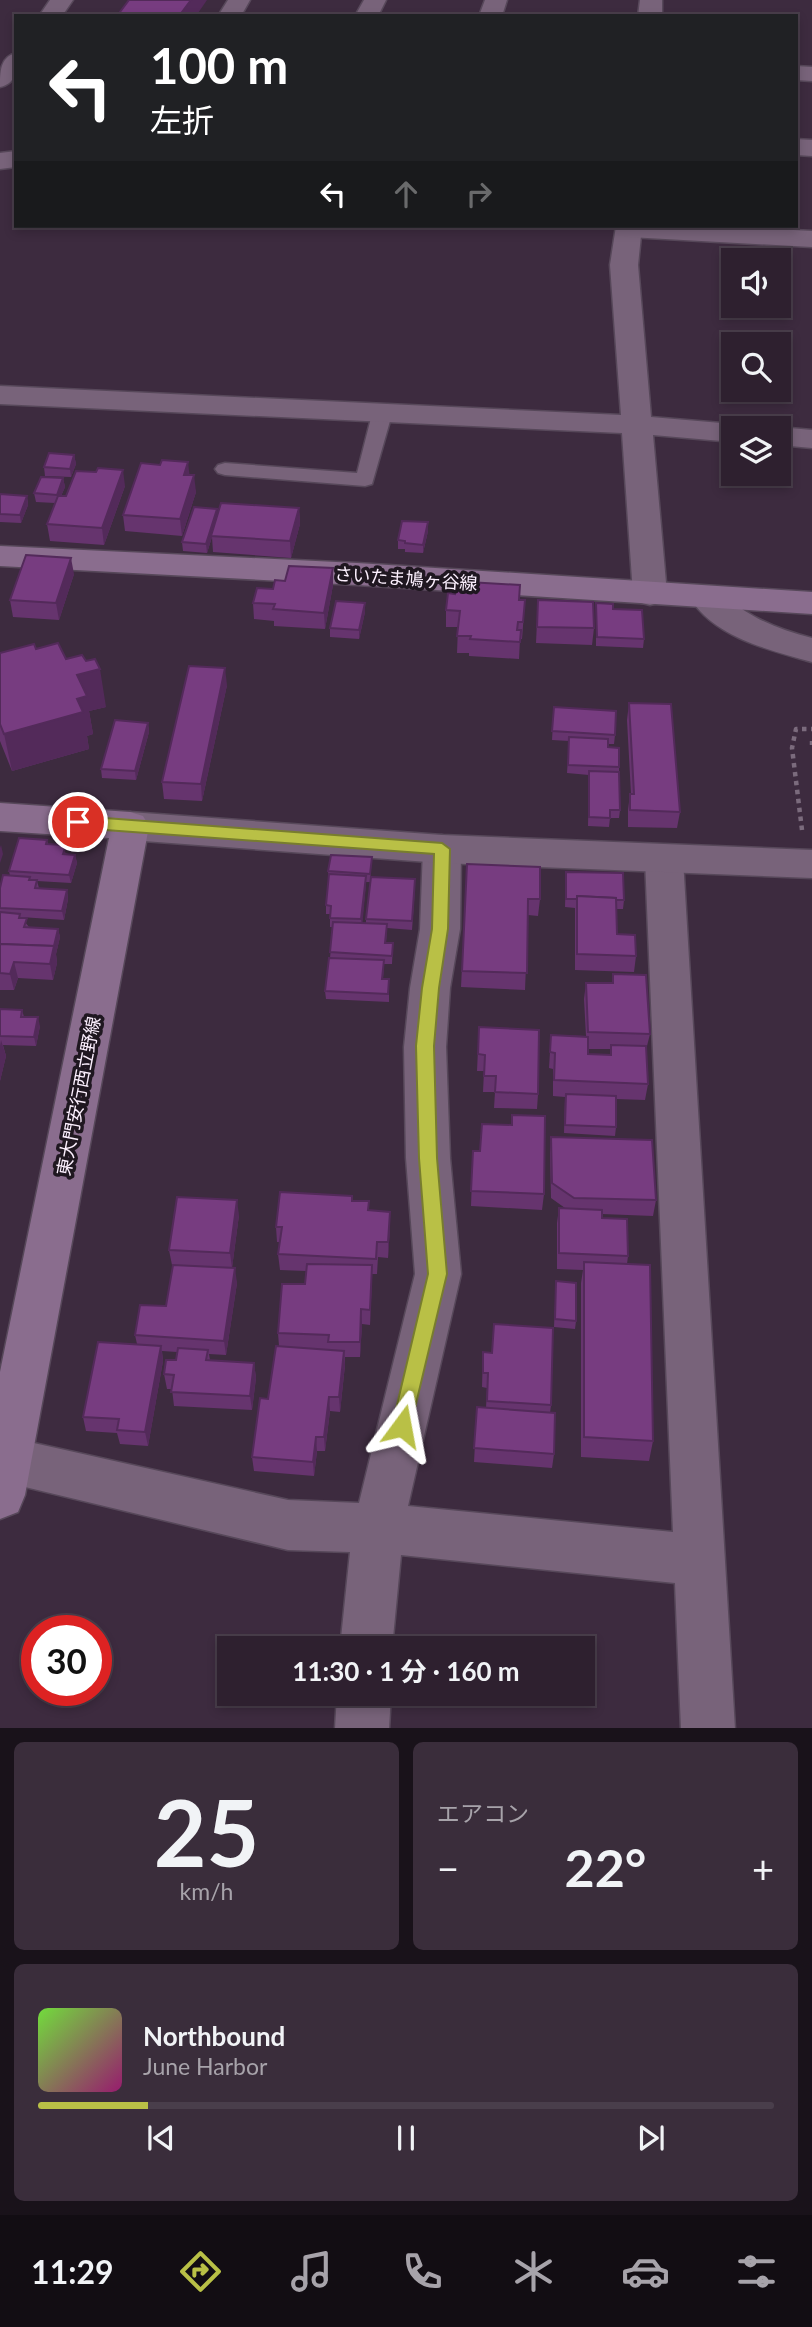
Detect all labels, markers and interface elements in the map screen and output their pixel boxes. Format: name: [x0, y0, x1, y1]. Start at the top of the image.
text: 100 m: [150, 36, 288, 94]
icon: left: [35, 42, 126, 133]
text: 左折: [150, 100, 214, 139]
icon: left: [314, 175, 352, 213]
icon: ahead: [387, 175, 425, 213]
icon: right: [460, 175, 498, 213]
map controls: [721, 248, 791, 486]
button: sound: [721, 248, 791, 318]
button: search: [721, 332, 791, 402]
button: layers: [721, 416, 791, 486]
street label: さいたま鳩ヶ谷線: [334, 562, 478, 594]
pin: [48, 792, 108, 852]
icon: arrive: [59, 803, 97, 841]
street label: 東大門安行西立野線: [52, 1014, 104, 1178]
position arrow: [365, 1389, 439, 1463]
speed limit sign: 30: [21, 1615, 112, 1706]
text: 11:30 · 1 分 · 160 m: [292, 1655, 520, 1687]
text: 25: [154, 1777, 259, 1886]
text: エアコン: [437, 1799, 529, 1827]
text: 22°: [565, 1836, 646, 1898]
text: −: [437, 1845, 459, 1891]
text: +: [752, 1845, 774, 1891]
text: km/h: [180, 1877, 233, 1905]
text: Northbound: [143, 2020, 285, 2052]
text: June Harbor: [143, 2052, 267, 2080]
icon: previous: [142, 2119, 180, 2157]
icon: pause: [387, 2119, 425, 2157]
icon: next: [632, 2119, 670, 2157]
icon: directions: [176, 2247, 225, 2296]
icon: music: [287, 2247, 336, 2296]
icon: phone: [398, 2247, 447, 2296]
icon: climate: [509, 2247, 558, 2296]
icon: car: [621, 2247, 670, 2296]
icon: filters: [732, 2247, 781, 2296]
text: 11:29: [31, 2252, 114, 2291]

